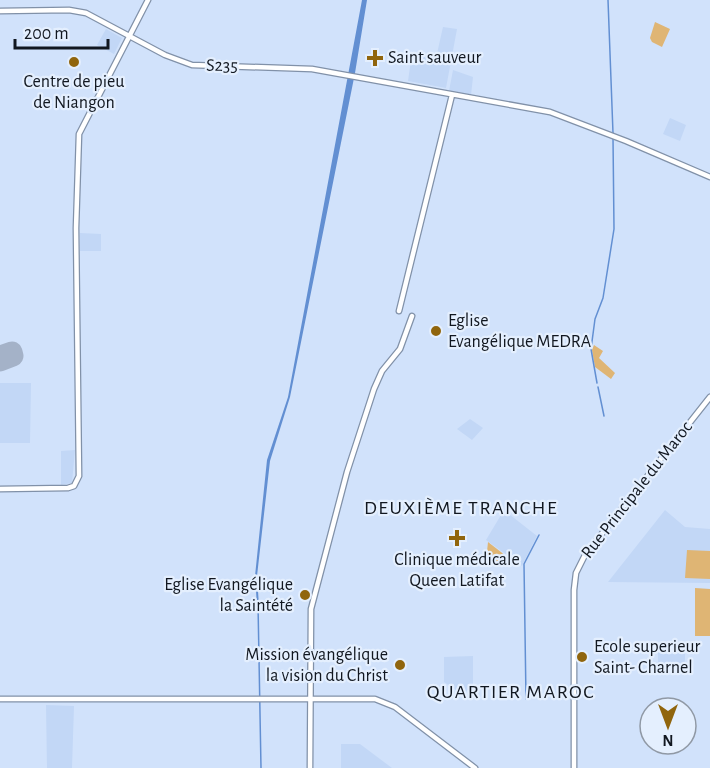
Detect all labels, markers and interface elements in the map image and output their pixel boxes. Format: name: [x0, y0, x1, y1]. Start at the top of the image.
scale bar: [15, 12, 108, 50]
text: 200 m: [24, 25, 69, 43]
marker: Saint sauveur: [366, 49, 384, 67]
place label: Saint sauveur: [388, 49, 481, 67]
marker: Centre de pieu de Niangon: [67, 55, 81, 69]
street label: S235: [206, 57, 238, 75]
place label: Centre de pieu de Niangon: [24, 73, 124, 112]
place label: Eglise Evangélique MEDRA: [448, 312, 592, 351]
marker: Eglise Evangélique MEDRA: [429, 324, 443, 338]
street label: Rue Principale du Maroc: [578, 418, 696, 562]
district label: DEUXIÈME TRANCHE: [364, 497, 558, 518]
marker: Clinique médicale Queen Latifat: [448, 529, 466, 547]
place label: Clinique médicale Queen Latifat: [394, 551, 520, 590]
place label: Eglise Evangélique la Saintété: [164, 576, 293, 615]
marker: Eglise Evangélique la Saintété: [298, 588, 312, 602]
place label: Ecole superieur Saint- Charnel: [594, 638, 700, 677]
place label: Mission évangélique la vision du Christ: [245, 646, 388, 685]
marker: Ecole superieur Saint- Charnel: [575, 650, 589, 664]
marker: Mission évangélique la vision du Christ: [393, 658, 407, 672]
district label: QUARTIER MAROC: [427, 682, 595, 702]
north arrow: [638, 696, 698, 756]
text: N: [662, 732, 674, 748]

